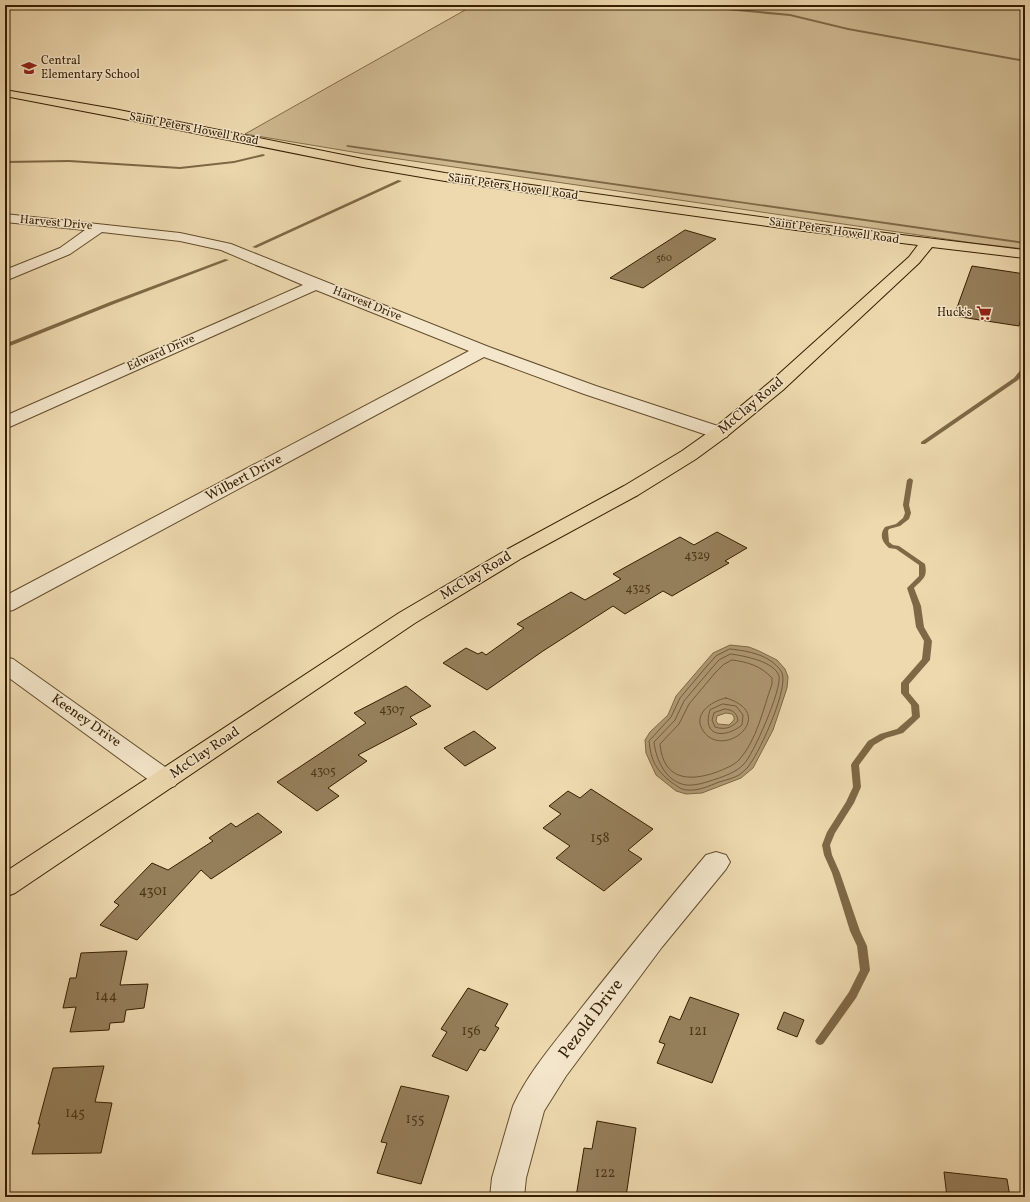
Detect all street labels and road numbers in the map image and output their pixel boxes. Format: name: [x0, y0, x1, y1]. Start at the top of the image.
street label: Saint Peters Howell Road: [128, 109, 260, 149]
street label: Saint Peters Howell Road: [447, 170, 579, 204]
street label: Harvest Drive: [19, 212, 93, 234]
street label: Saint Peters Howell Road: [768, 214, 900, 248]
street label: Harvest Drive: [330, 283, 404, 325]
street label: Edward Drive: [125, 331, 198, 375]
street label: McClay Road: [714, 373, 788, 439]
street label: Wilbert Drive: [202, 450, 286, 506]
street label: McClay Road: [437, 547, 515, 605]
street label: Keeney Drive: [47, 690, 125, 752]
street label: McClay Road: [166, 723, 244, 783]
street label: Pezold Drive: [553, 974, 629, 1064]

